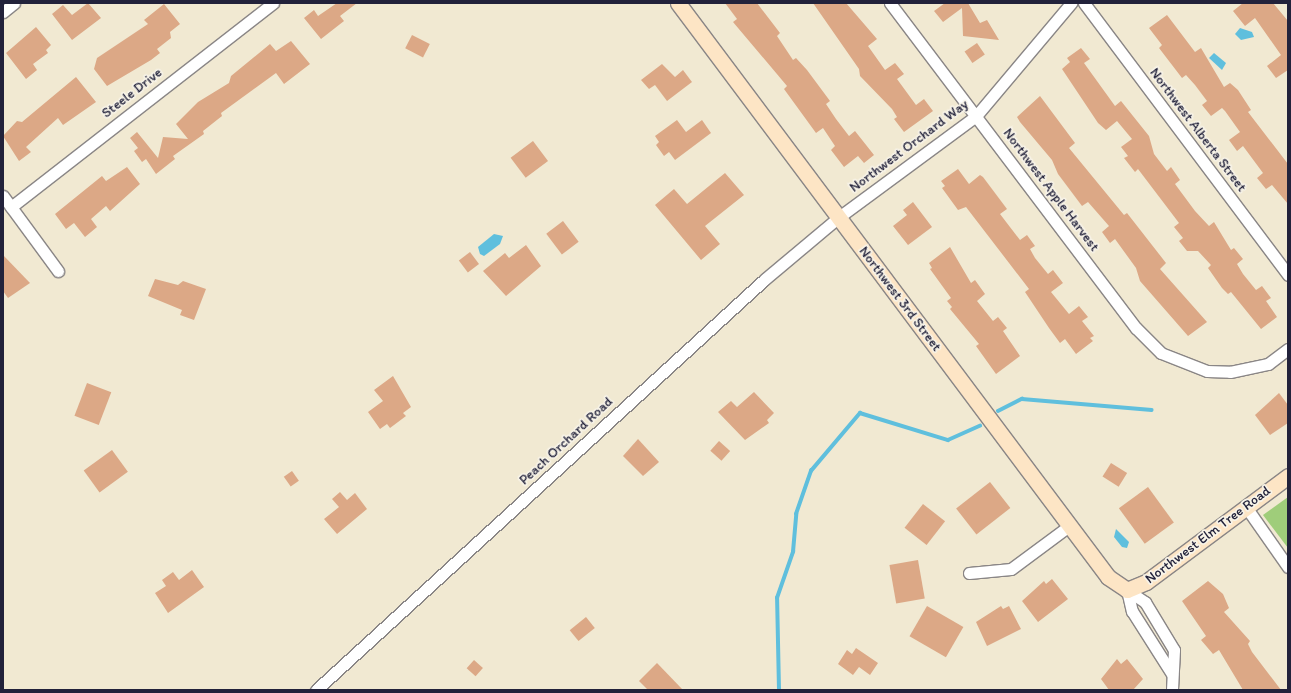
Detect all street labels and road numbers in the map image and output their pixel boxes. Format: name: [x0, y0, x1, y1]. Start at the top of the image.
street label: Steele Drive: [99, 64, 165, 122]
street label: Northwest Alberta Street: [1146, 65, 1250, 195]
street label: Northwest Orchard Way: [846, 96, 972, 196]
street label: Northwest Apple Harvest: [999, 125, 1103, 255]
street label: Northwest 3rd Street: [855, 243, 945, 355]
street label: Peach Orchard Road: [516, 394, 616, 488]
street label: Northwest Elm Tree Road: [1143, 483, 1273, 587]

